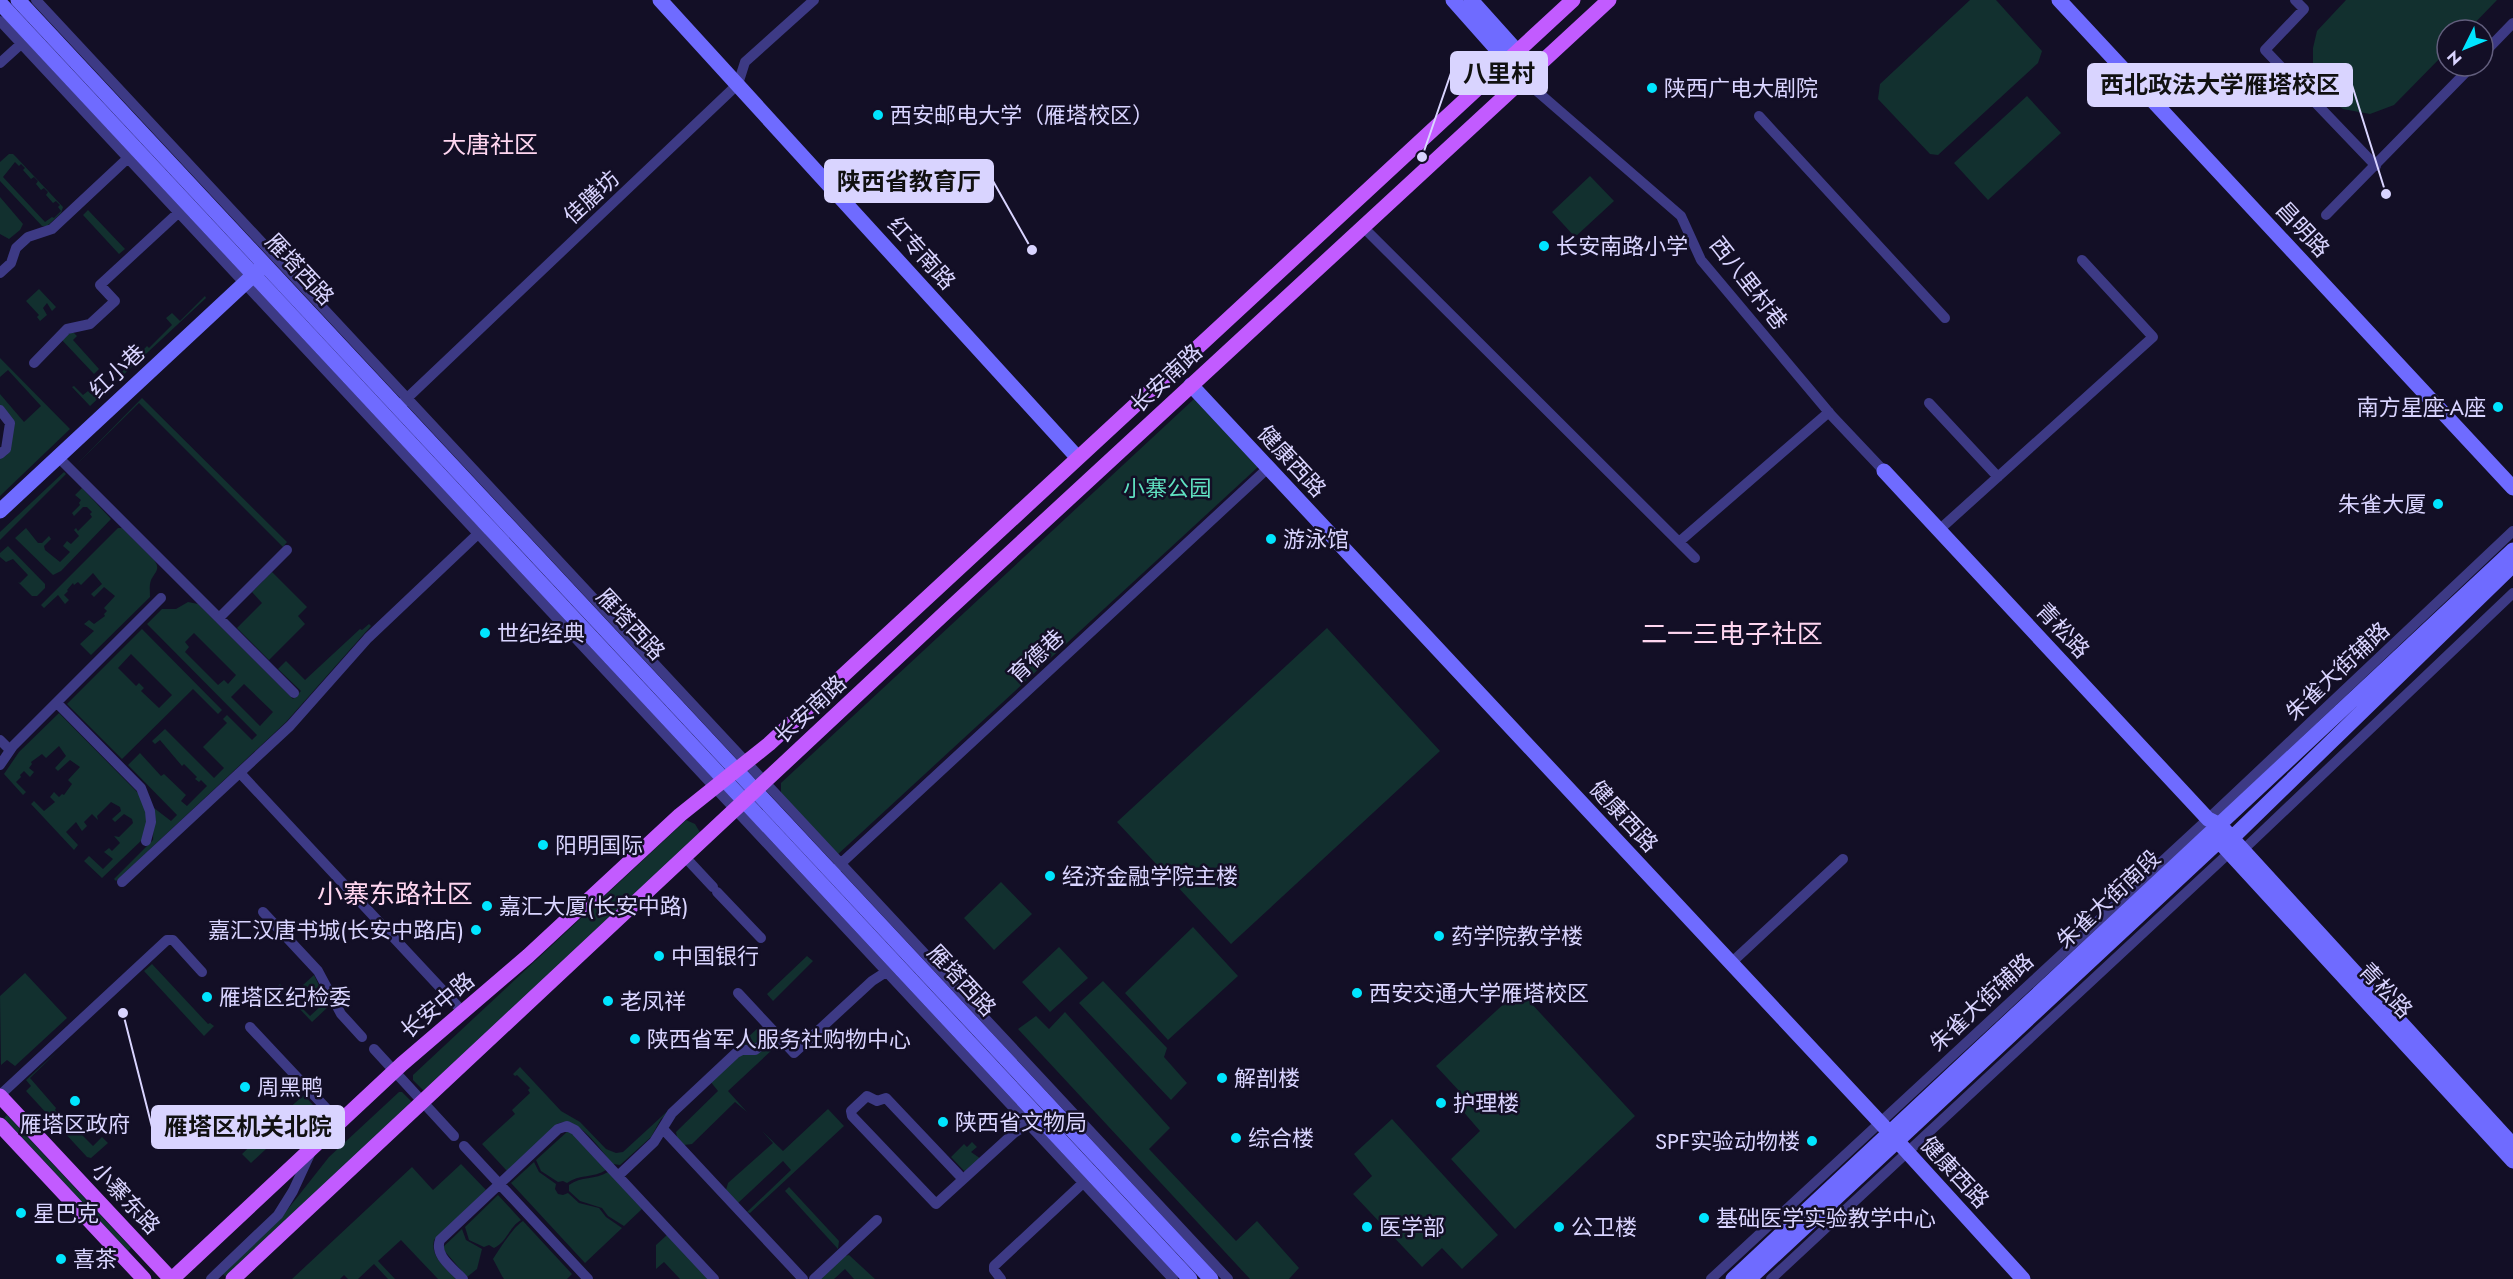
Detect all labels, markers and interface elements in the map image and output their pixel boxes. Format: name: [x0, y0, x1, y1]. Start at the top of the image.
north arrow: [2435, 18, 2495, 78]
text: N: [2442, 45, 2467, 70]
callout: 八里村: [1451, 52, 1547, 94]
text: 八里村: [1463, 56, 1535, 91]
callout: 西北政法大学雁塔校区: [2088, 64, 2352, 106]
text: 西北政法大学雁塔校区: [2100, 67, 2340, 102]
place label: 陕西广电大剧院: [1664, 72, 1818, 104]
marker: 陕西广电大剧院: [1645, 81, 1659, 95]
place label: 西安邮电大学（雁塔校区）: [890, 99, 1154, 131]
marker: 西安邮电大学（雁塔校区）: [871, 108, 885, 122]
district label: 大唐社区: [442, 127, 538, 162]
callout: 陕西省教育厅: [825, 160, 993, 202]
street label: 佳膳坊: [556, 163, 626, 231]
text: 陕西省教育厅: [837, 164, 981, 199]
street label: 昌明路: [2269, 194, 2337, 264]
street label: 红专南路: [881, 210, 963, 296]
street label: 雁塔西路: [258, 226, 342, 312]
place label: 长安南路小学: [1556, 230, 1688, 262]
street label: 西八里村巷: [1703, 230, 1795, 336]
marker: 长安南路小学: [1537, 239, 1551, 253]
street label: 长安南路: [1123, 336, 1209, 420]
street label: 红小巷: [82, 337, 152, 405]
place label: 南方星座-A座: [2357, 391, 2486, 423]
marker: 南方星座-A座: [2491, 400, 2505, 414]
street label: 健康西路: [1250, 418, 1334, 504]
park label: 小寨公园: [1123, 472, 1211, 504]
place label: 朱雀大厦: [2338, 488, 2426, 520]
marker: 朱雀大厦: [2431, 497, 2445, 511]
place label: 游泳馆: [1283, 523, 1349, 555]
marker: 游泳馆: [1264, 532, 1278, 546]
street label: 雁塔西路: [589, 581, 673, 667]
street label: 青松路: [2029, 595, 2097, 665]
street label: 朱雀大街辅路: [2278, 614, 2396, 728]
district label: 二一三电子社区: [1641, 615, 1823, 653]
place label: 世纪经典: [497, 617, 585, 649]
street label: 育德巷: [1001, 622, 1071, 690]
marker: 世纪经典: [478, 626, 492, 640]
street label: 长安南路: [767, 667, 853, 751]
street label: 健康西路: [1582, 773, 1666, 859]
place label: 阳明国际: [555, 829, 643, 861]
marker: 阳明国际: [536, 838, 550, 852]
street label: 朱雀大街南段: [2049, 842, 2167, 956]
place label: 经济金融学院主楼: [1062, 860, 1238, 892]
marker: 经济金融学院主楼: [1043, 869, 1057, 883]
district label: 小寨东路社区: [317, 875, 473, 913]
place label: 嘉汇大厦(长安中路): [499, 890, 689, 922]
marker: 嘉汇大厦(长安中路): [480, 899, 494, 913]
place label: 嘉汇汉唐书城(长安中路店): [208, 914, 464, 946]
place label: 药学院教学楼: [1451, 920, 1583, 952]
marker: 嘉汇汉唐书城(长安中路店): [469, 923, 483, 937]
marker: 药学院教学楼: [1432, 929, 1446, 943]
street label: 雁塔西路: [920, 937, 1004, 1023]
place label: 中国银行: [671, 940, 759, 972]
street label: 朱雀大街辅路: [1922, 945, 2040, 1059]
marker: 中国银行: [652, 949, 666, 963]
street label: 青松路: [2352, 955, 2420, 1025]
street label: 长安中路: [393, 964, 481, 1046]
place label: 西安交通大学雁塔校区: [1369, 977, 1589, 1009]
place label: 雁塔区纪检委: [219, 981, 351, 1013]
place label: 老凤祥: [620, 985, 686, 1017]
marker: 西安交通大学雁塔校区: [1350, 986, 1364, 1000]
marker: 雁塔区纪检委: [200, 990, 214, 1004]
marker: 老凤祥: [601, 994, 615, 1008]
place label: 陕西省军人服务社购物中心: [647, 1023, 911, 1055]
marker: 陕西省军人服务社购物中心: [628, 1032, 642, 1046]
place label: 解剖楼: [1234, 1062, 1300, 1094]
place label: 周黑鸭: [257, 1071, 323, 1103]
marker: 解剖楼: [1215, 1071, 1229, 1085]
marker: 周黑鸭: [238, 1080, 252, 1094]
place label: 护理楼: [1453, 1087, 1519, 1119]
marker: 雁塔区政府: [68, 1094, 82, 1108]
marker: 护理楼: [1434, 1096, 1448, 1110]
callout: 雁塔区机关北院: [152, 1106, 344, 1148]
place label: 陕西省文物局: [955, 1106, 1087, 1138]
place label: 雁塔区政府: [20, 1108, 130, 1140]
text: 雁塔区机关北院: [164, 1109, 332, 1144]
marker: 陕西省文物局: [936, 1115, 950, 1129]
place label: 综合楼: [1248, 1122, 1314, 1154]
place label: SPF实验动物楼: [1655, 1125, 1800, 1157]
street label: 健康西路: [1913, 1129, 1997, 1215]
marker: 综合楼: [1229, 1131, 1243, 1145]
marker: SPF实验动物楼: [1805, 1134, 1819, 1148]
street label: 小寨东路: [84, 1155, 168, 1241]
place label: 星巴克: [33, 1197, 99, 1229]
place label: 基础医学实验教学中心: [1716, 1202, 1936, 1234]
marker: 星巴克: [14, 1206, 28, 1220]
place label: 医学部: [1379, 1211, 1445, 1243]
place label: 公卫楼: [1571, 1211, 1637, 1243]
marker: 基础医学实验教学中心: [1697, 1211, 1711, 1225]
marker: 医学部: [1360, 1220, 1374, 1234]
marker: 公卫楼: [1552, 1220, 1566, 1234]
place label: 喜茶: [73, 1243, 117, 1275]
marker: 喜茶: [54, 1252, 68, 1266]

